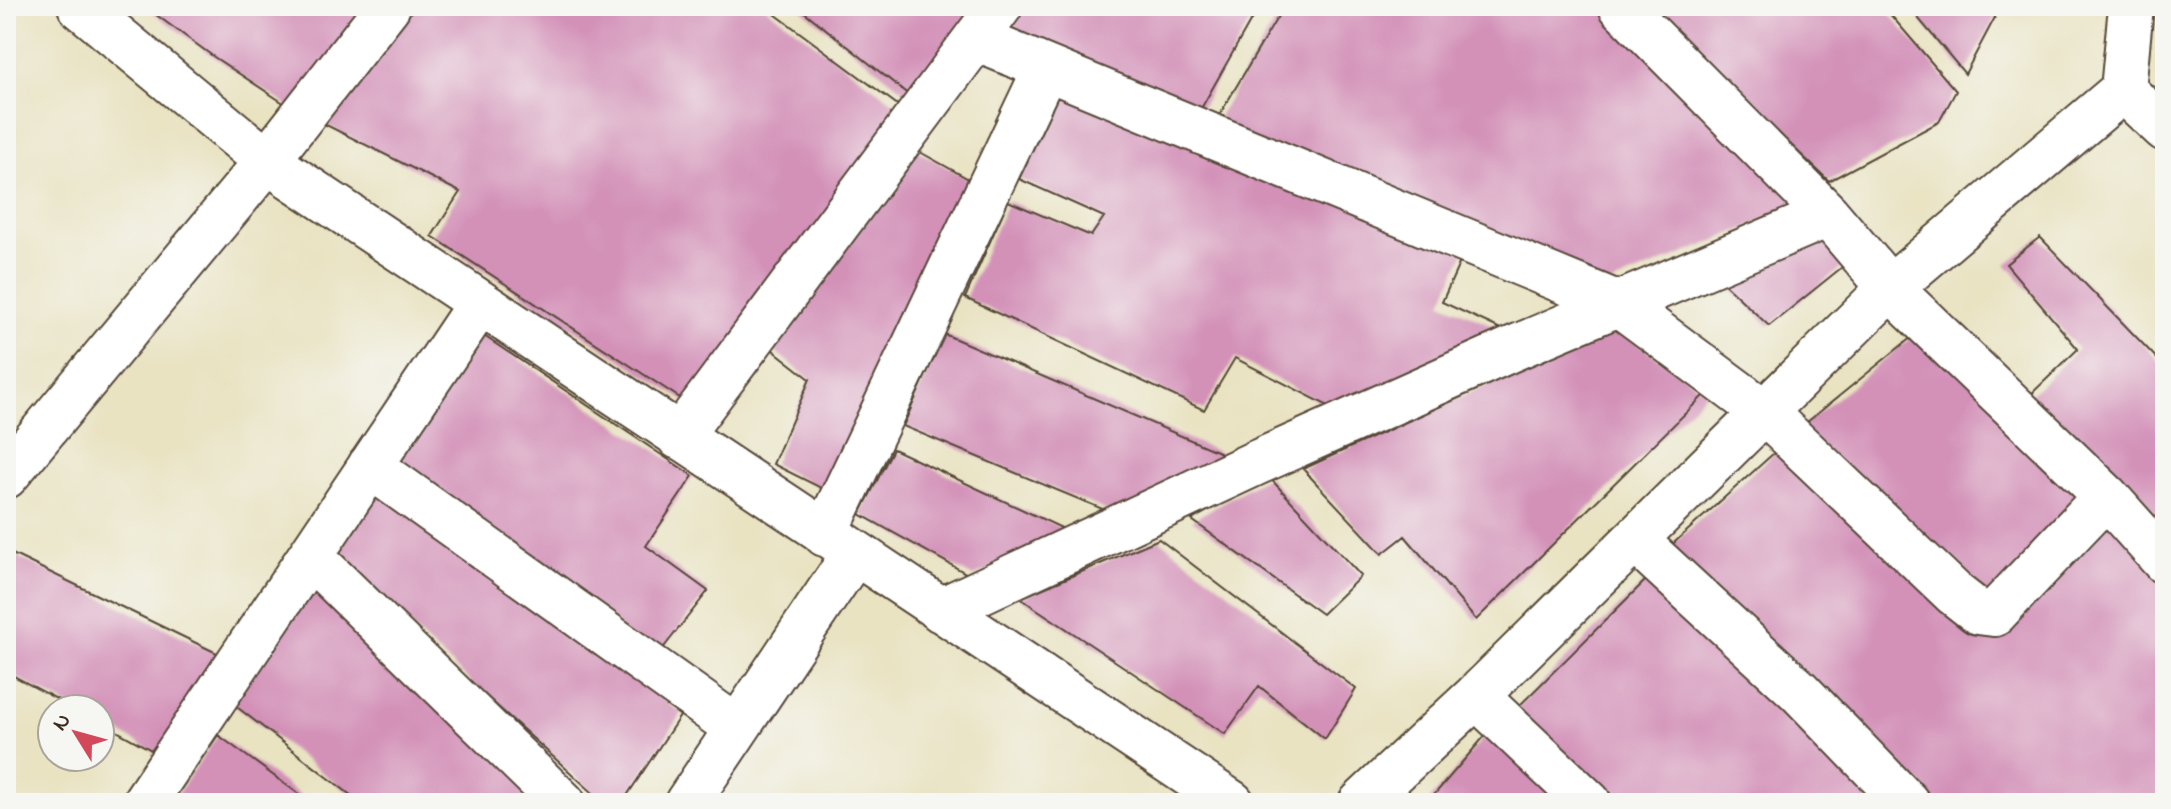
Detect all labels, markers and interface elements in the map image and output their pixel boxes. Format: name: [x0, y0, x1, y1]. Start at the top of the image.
north arrow: [36, 693, 116, 773]
text: N: [45, 707, 80, 738]

